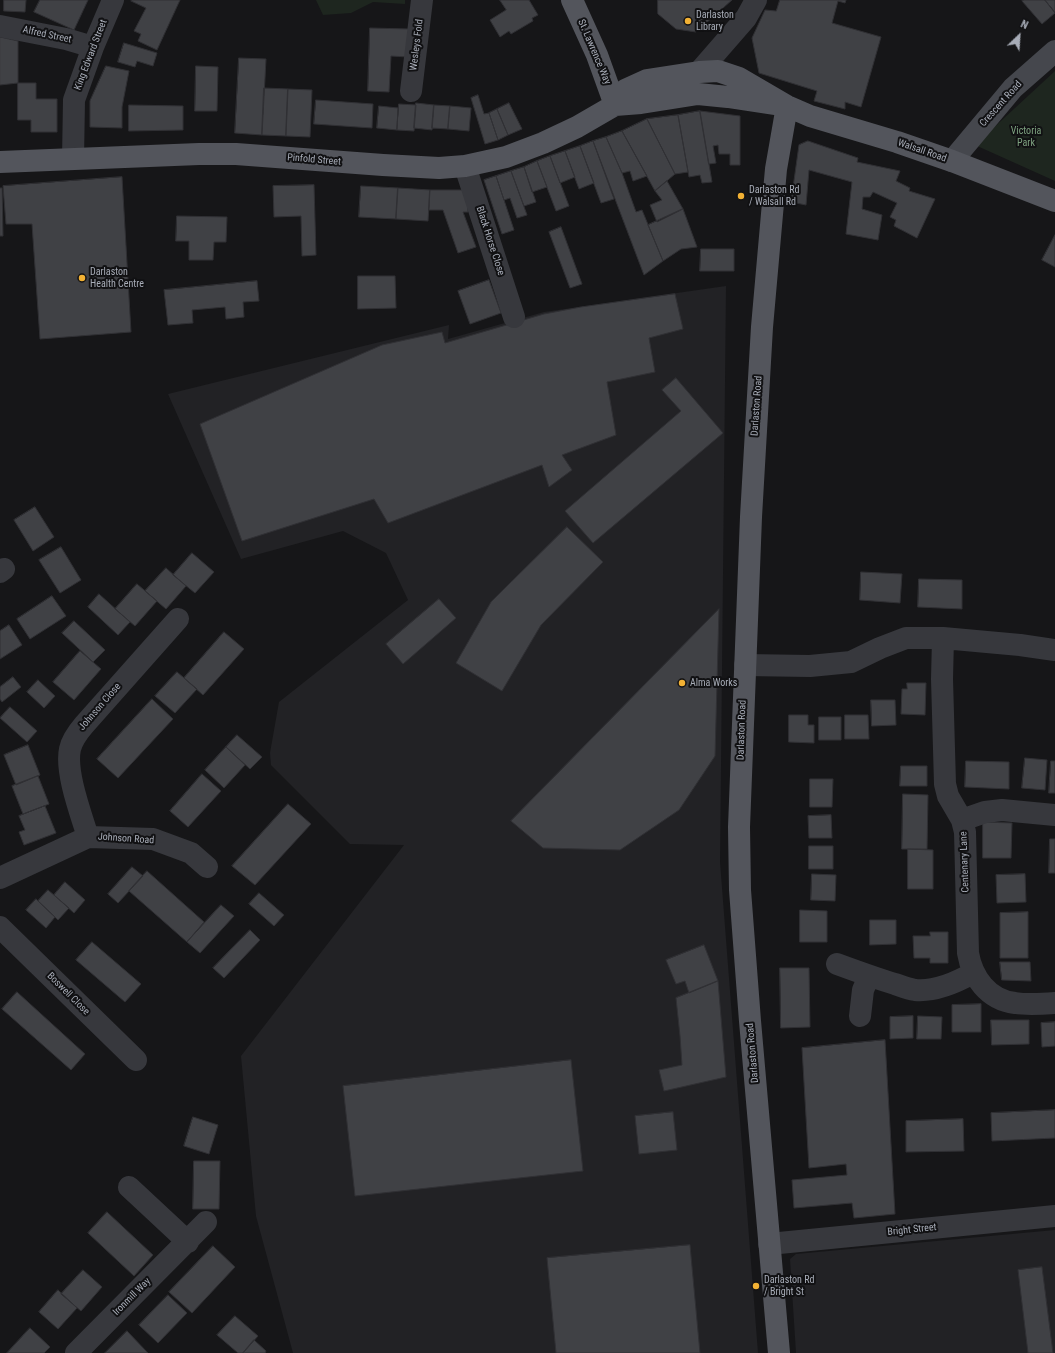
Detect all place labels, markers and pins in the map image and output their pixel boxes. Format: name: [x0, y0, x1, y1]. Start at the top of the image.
place label: Darlaston Library: [696, 9, 734, 32]
marker: Darlaston Library: [683, 16, 693, 26]
place label: Darlaston Rd / Walsall Rd: [749, 184, 799, 208]
marker: Darlaston Rd / Walsall Rd: [736, 191, 746, 201]
place label: Darlaston Health Centre: [90, 266, 144, 290]
marker: Darlaston Health Centre: [77, 273, 87, 283]
place label: Alma Works: [690, 677, 737, 689]
marker: Alma Works: [677, 678, 687, 688]
place label: Darlaston Rd / Bright St: [764, 1274, 814, 1298]
marker: Darlaston Rd / Bright St: [751, 1281, 761, 1291]

